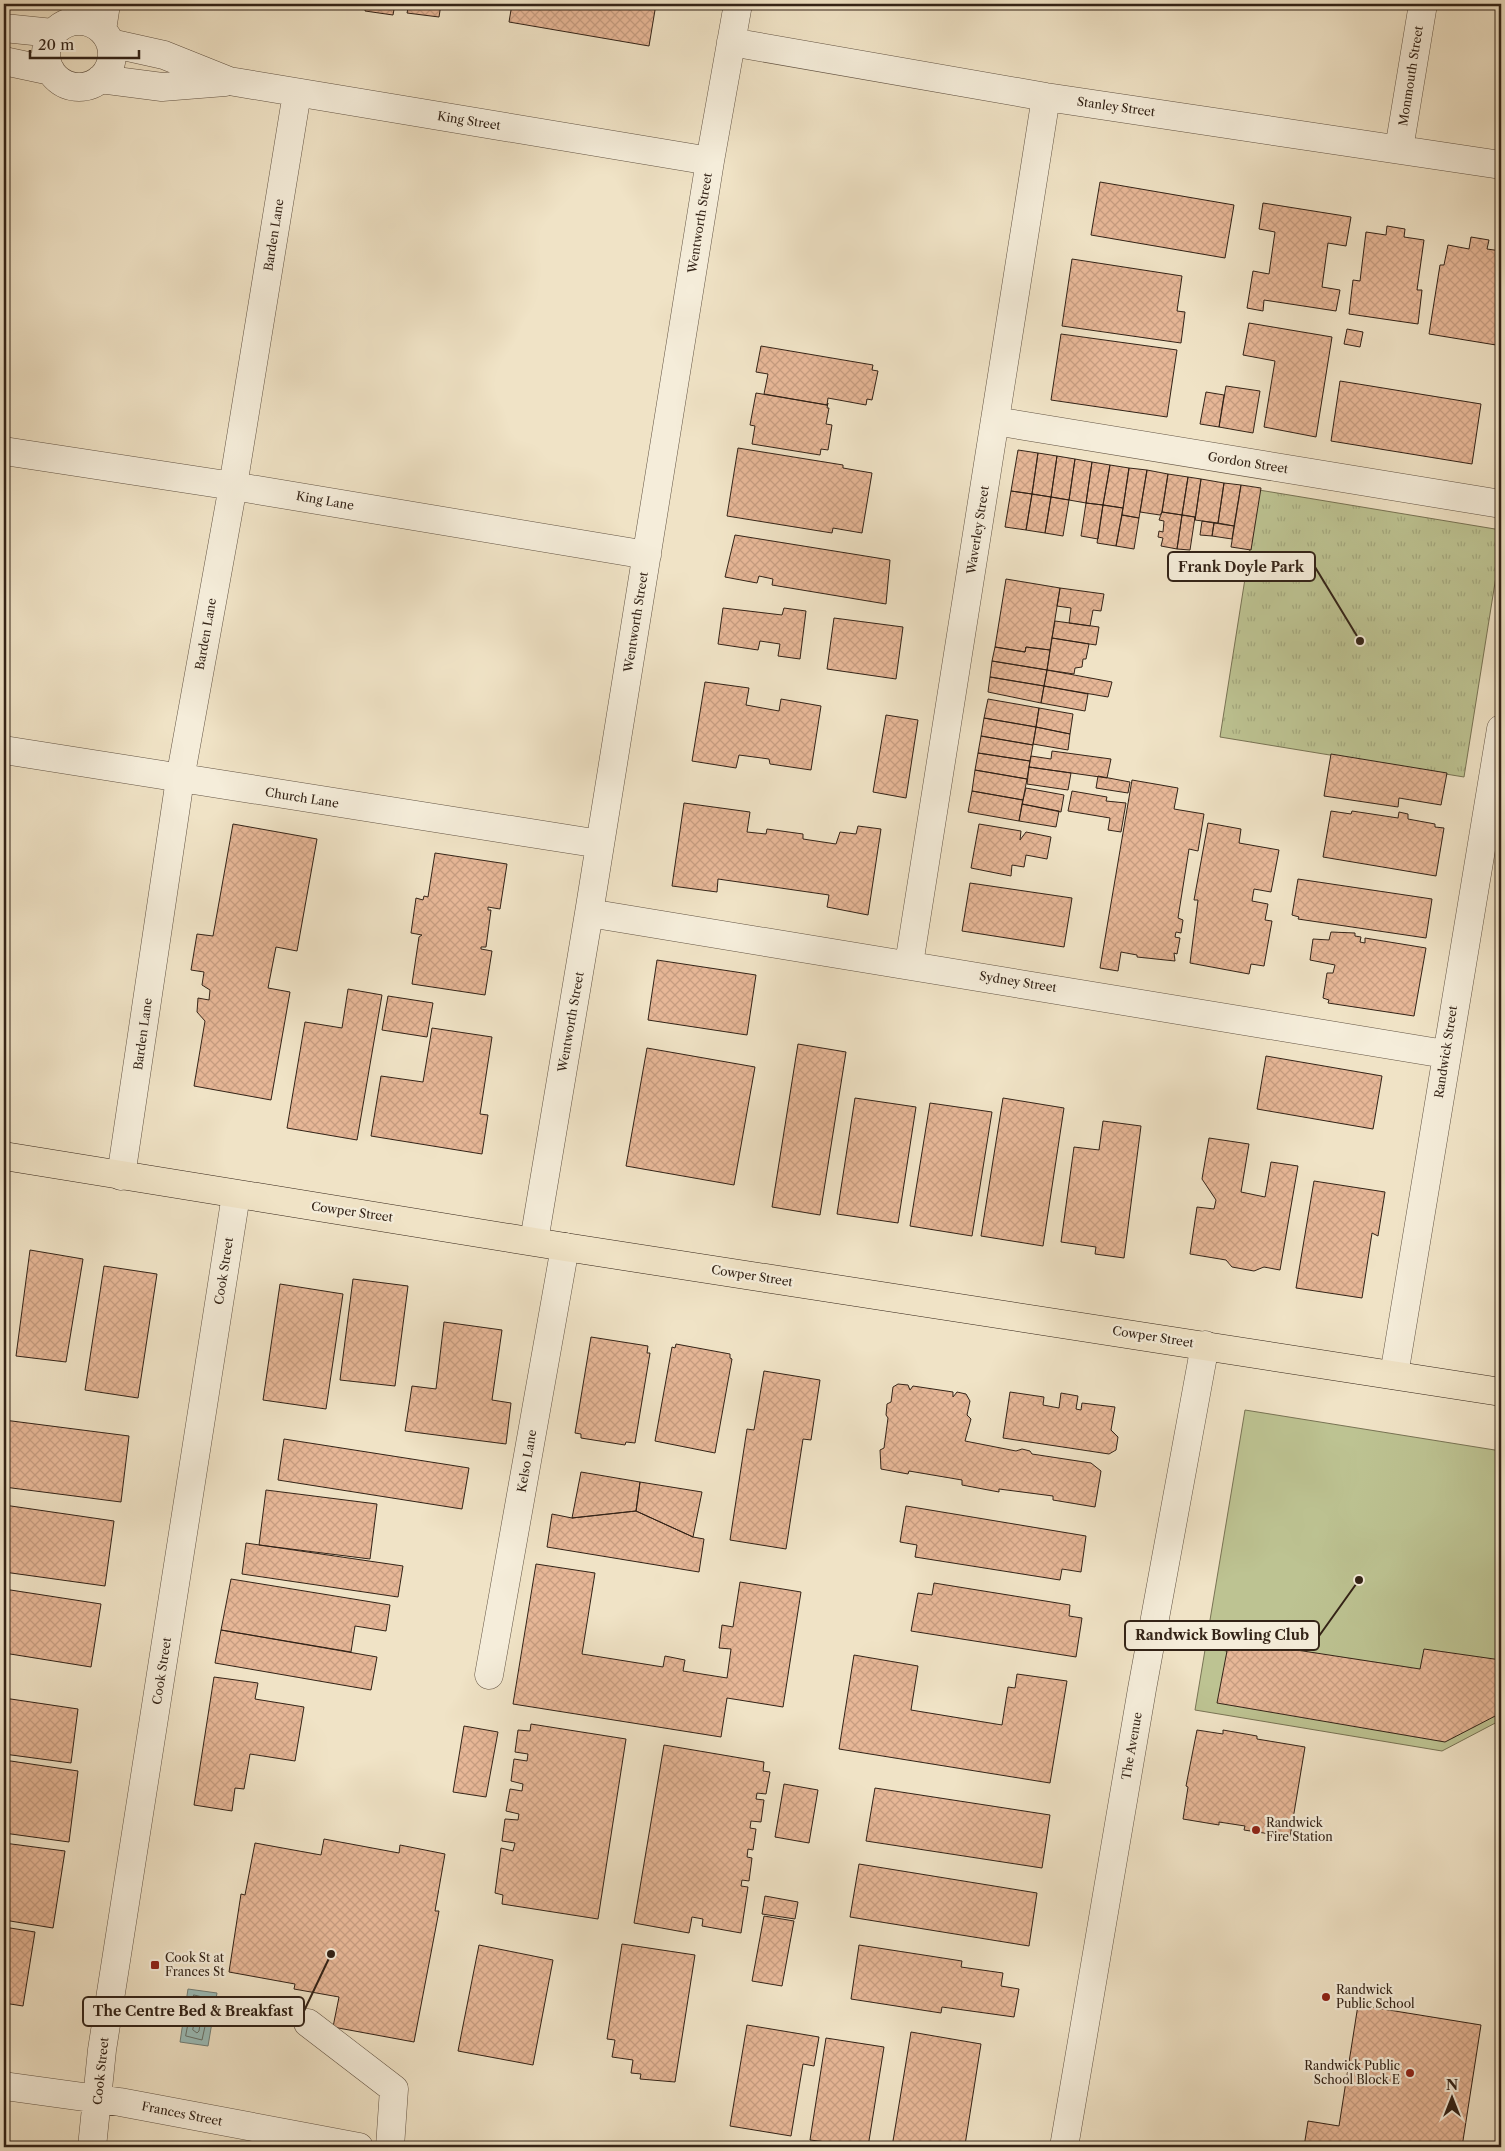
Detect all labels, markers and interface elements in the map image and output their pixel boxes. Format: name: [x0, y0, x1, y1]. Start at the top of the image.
street label: Monmouth Street: [1395, 24, 1426, 127]
scale bar: [30, 28, 139, 60]
text: 20 m: [38, 35, 74, 54]
street label: Stanley Street: [1076, 94, 1157, 120]
street label: King Street: [436, 108, 503, 133]
street label: Wentworth Street: [684, 171, 715, 275]
street label: Barden Lane: [260, 198, 287, 272]
street label: Gordon Street: [1207, 449, 1290, 476]
street label: Waverley Street: [963, 484, 992, 576]
street label: King Lane: [295, 488, 355, 513]
callout: Frank Doyle Park: [1168, 552, 1315, 581]
text: Frank Doyle Park: [1178, 558, 1305, 576]
street label: Wentworth Street: [620, 570, 651, 674]
street label: Barden Lane: [192, 597, 219, 671]
street label: Church Lane: [264, 784, 340, 811]
street label: Sydney Street: [978, 968, 1059, 995]
street label: Wentworth Street: [554, 970, 587, 1074]
street label: Barden Lane: [130, 997, 155, 1071]
street label: Randwick Street: [1431, 1004, 1460, 1099]
street label: Cowper Street: [310, 1198, 395, 1225]
street label: Cook Street: [211, 1235, 236, 1306]
street label: Cowper Street: [710, 1262, 795, 1289]
street label: Cowper Street: [1111, 1323, 1196, 1350]
street label: Kelso Lane: [514, 1428, 539, 1493]
callout: Randwick Bowling Club: [1125, 1621, 1319, 1650]
text: Randwick Bowling Club: [1135, 1626, 1309, 1644]
street label: Cook Street: [149, 1635, 174, 1706]
street label: The Avenue: [1118, 1711, 1145, 1781]
place label: Randwick Fire Station: [1266, 1815, 1333, 1844]
marker: Randwick Fire Station: [1250, 1824, 1262, 1836]
place label: Cook St at Frances St: [165, 1950, 225, 1979]
marker: Cook St at Frances St: [149, 1959, 161, 1971]
place label: Randwick Public School: [1336, 1982, 1415, 2011]
marker: Randwick Public School: [1320, 1991, 1332, 2003]
callout: The Centre Bed & Breakfast: [83, 1997, 304, 2026]
text: The Centre Bed & Breakfast: [93, 2002, 294, 2020]
street label: Cook Street: [89, 2036, 112, 2105]
place label: Randwick Public School Block E: [1304, 2058, 1400, 2087]
marker: Randwick Public School Block E: [1404, 2067, 1416, 2079]
north arrow: [1428, 2074, 1478, 2124]
text: N: [1446, 2076, 1458, 2094]
street label: Frances Street: [140, 2098, 225, 2129]

